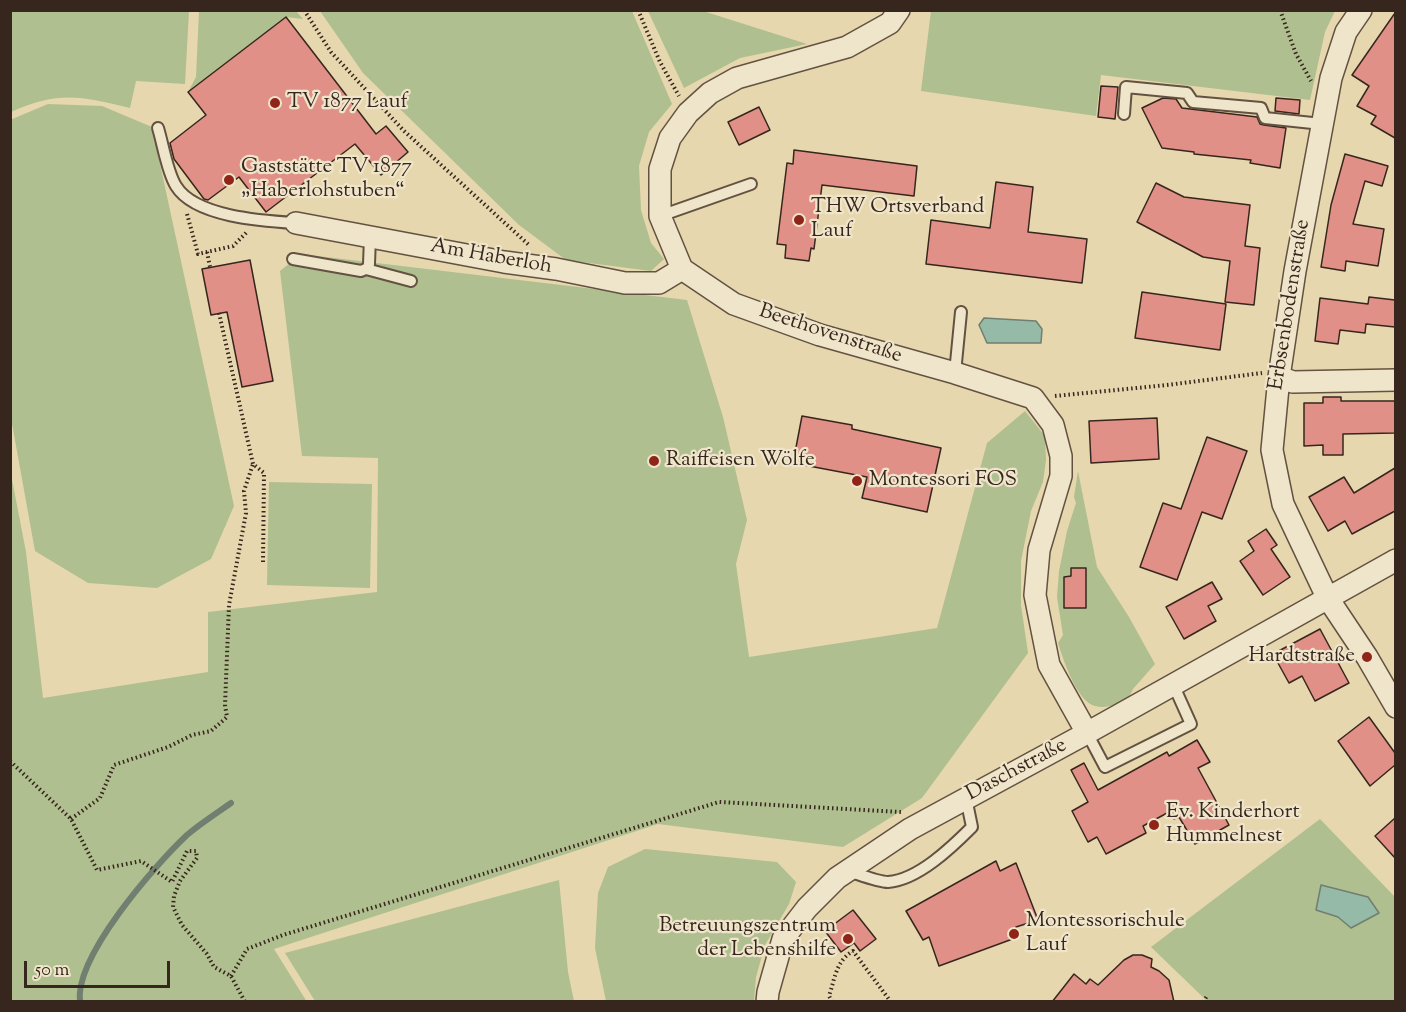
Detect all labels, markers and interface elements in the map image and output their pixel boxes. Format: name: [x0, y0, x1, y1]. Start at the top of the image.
place label: TV 1877 Lauf: [287, 90, 408, 116]
marker: TV 1877 Lauf: [268, 96, 282, 110]
place label: Gaststätte TV 1877 „Haberlohstuben“: [241, 155, 412, 205]
marker: Gaststätte TV 1877 „Haberlohstuben“: [222, 173, 236, 187]
place label: THW Ortsverband Lauf: [811, 195, 984, 245]
marker: THW Ortsverband Lauf: [792, 213, 806, 227]
street label: Erbsenbodenstraße: [1265, 218, 1317, 392]
street label: Am Haberloh: [428, 235, 554, 281]
street label: Beethovenstraße: [755, 300, 905, 370]
place label: Raiffeisen Wölfe: [666, 448, 815, 474]
marker: Raiffeisen Wölfe: [647, 454, 661, 468]
place label: Montessori FOS: [869, 468, 1017, 494]
marker: Montessori FOS: [850, 474, 864, 488]
place label: Hardtstraße: [1248, 644, 1355, 670]
marker: Hardtstraße: [1360, 650, 1374, 664]
street label: Daschstraße: [962, 734, 1072, 808]
place label: Ev. Kinderhort Hummelnest: [1166, 800, 1300, 850]
marker: Ev. Kinderhort Hummelnest: [1147, 818, 1161, 832]
place label: Montessorischule Lauf: [1026, 909, 1185, 959]
place label: Betreuungszentrum der Lebenshilfe: [659, 914, 836, 964]
marker: Montessorischule Lauf: [1007, 927, 1021, 941]
marker: Betreuungszentrum der Lebenshilfe: [841, 932, 855, 946]
scale bar: [27, 949, 172, 987]
text: 50 m: [35, 958, 69, 984]

